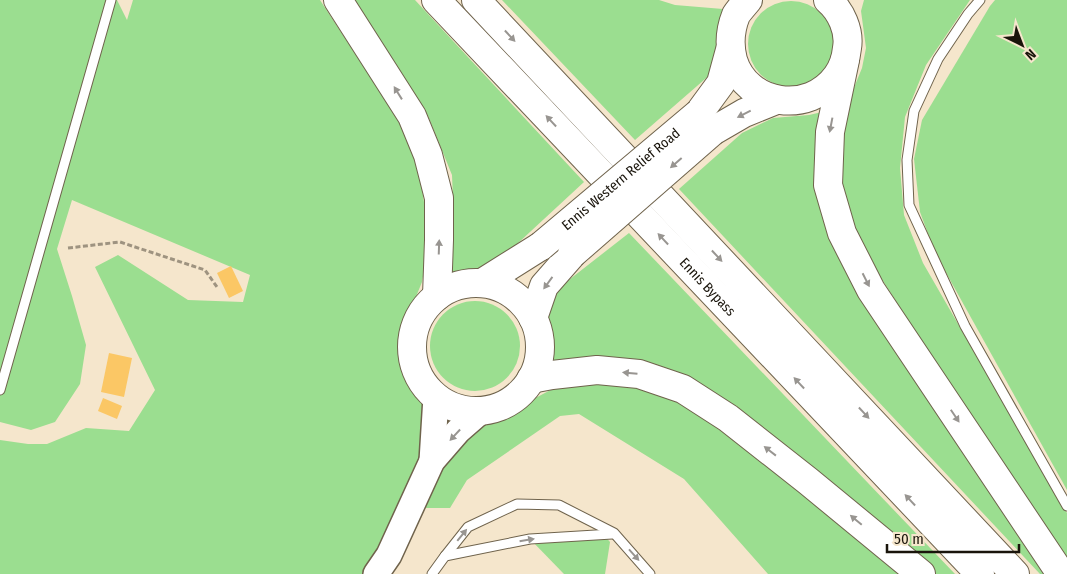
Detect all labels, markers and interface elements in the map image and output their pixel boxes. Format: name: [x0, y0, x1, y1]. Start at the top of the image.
north arrow: [997, 20, 1047, 70]
one-way arrow: [504, 29, 516, 41]
text: N: [1022, 45, 1039, 63]
one-way arrow: [394, 87, 403, 100]
one-way arrow: [736, 110, 751, 118]
one-way arrow: [545, 116, 557, 128]
one-way arrow: [827, 118, 835, 134]
street label: Ennis Western Relief Road: [558, 125, 683, 234]
one-way arrow: [670, 158, 683, 169]
one-way arrow: [657, 233, 669, 245]
one-way arrow: [435, 239, 443, 255]
one-way arrow: [711, 250, 723, 262]
street label: Ennis Bypass: [676, 254, 739, 320]
one-way arrow: [862, 272, 870, 287]
one-way arrow: [543, 276, 553, 290]
one-way arrow: [621, 369, 637, 377]
one-way arrow: [793, 377, 805, 389]
one-way arrow: [858, 406, 870, 418]
one-way arrow: [950, 409, 960, 422]
one-way arrow: [449, 428, 461, 440]
one-way arrow: [764, 445, 777, 456]
one-way arrow: [904, 495, 916, 507]
one-way arrow: [850, 515, 863, 526]
scale bar: [887, 522, 1020, 554]
one-way arrow: [456, 529, 467, 542]
text: 50 m: [894, 530, 924, 548]
one-way arrow: [519, 536, 535, 544]
one-way arrow: [628, 549, 639, 562]

